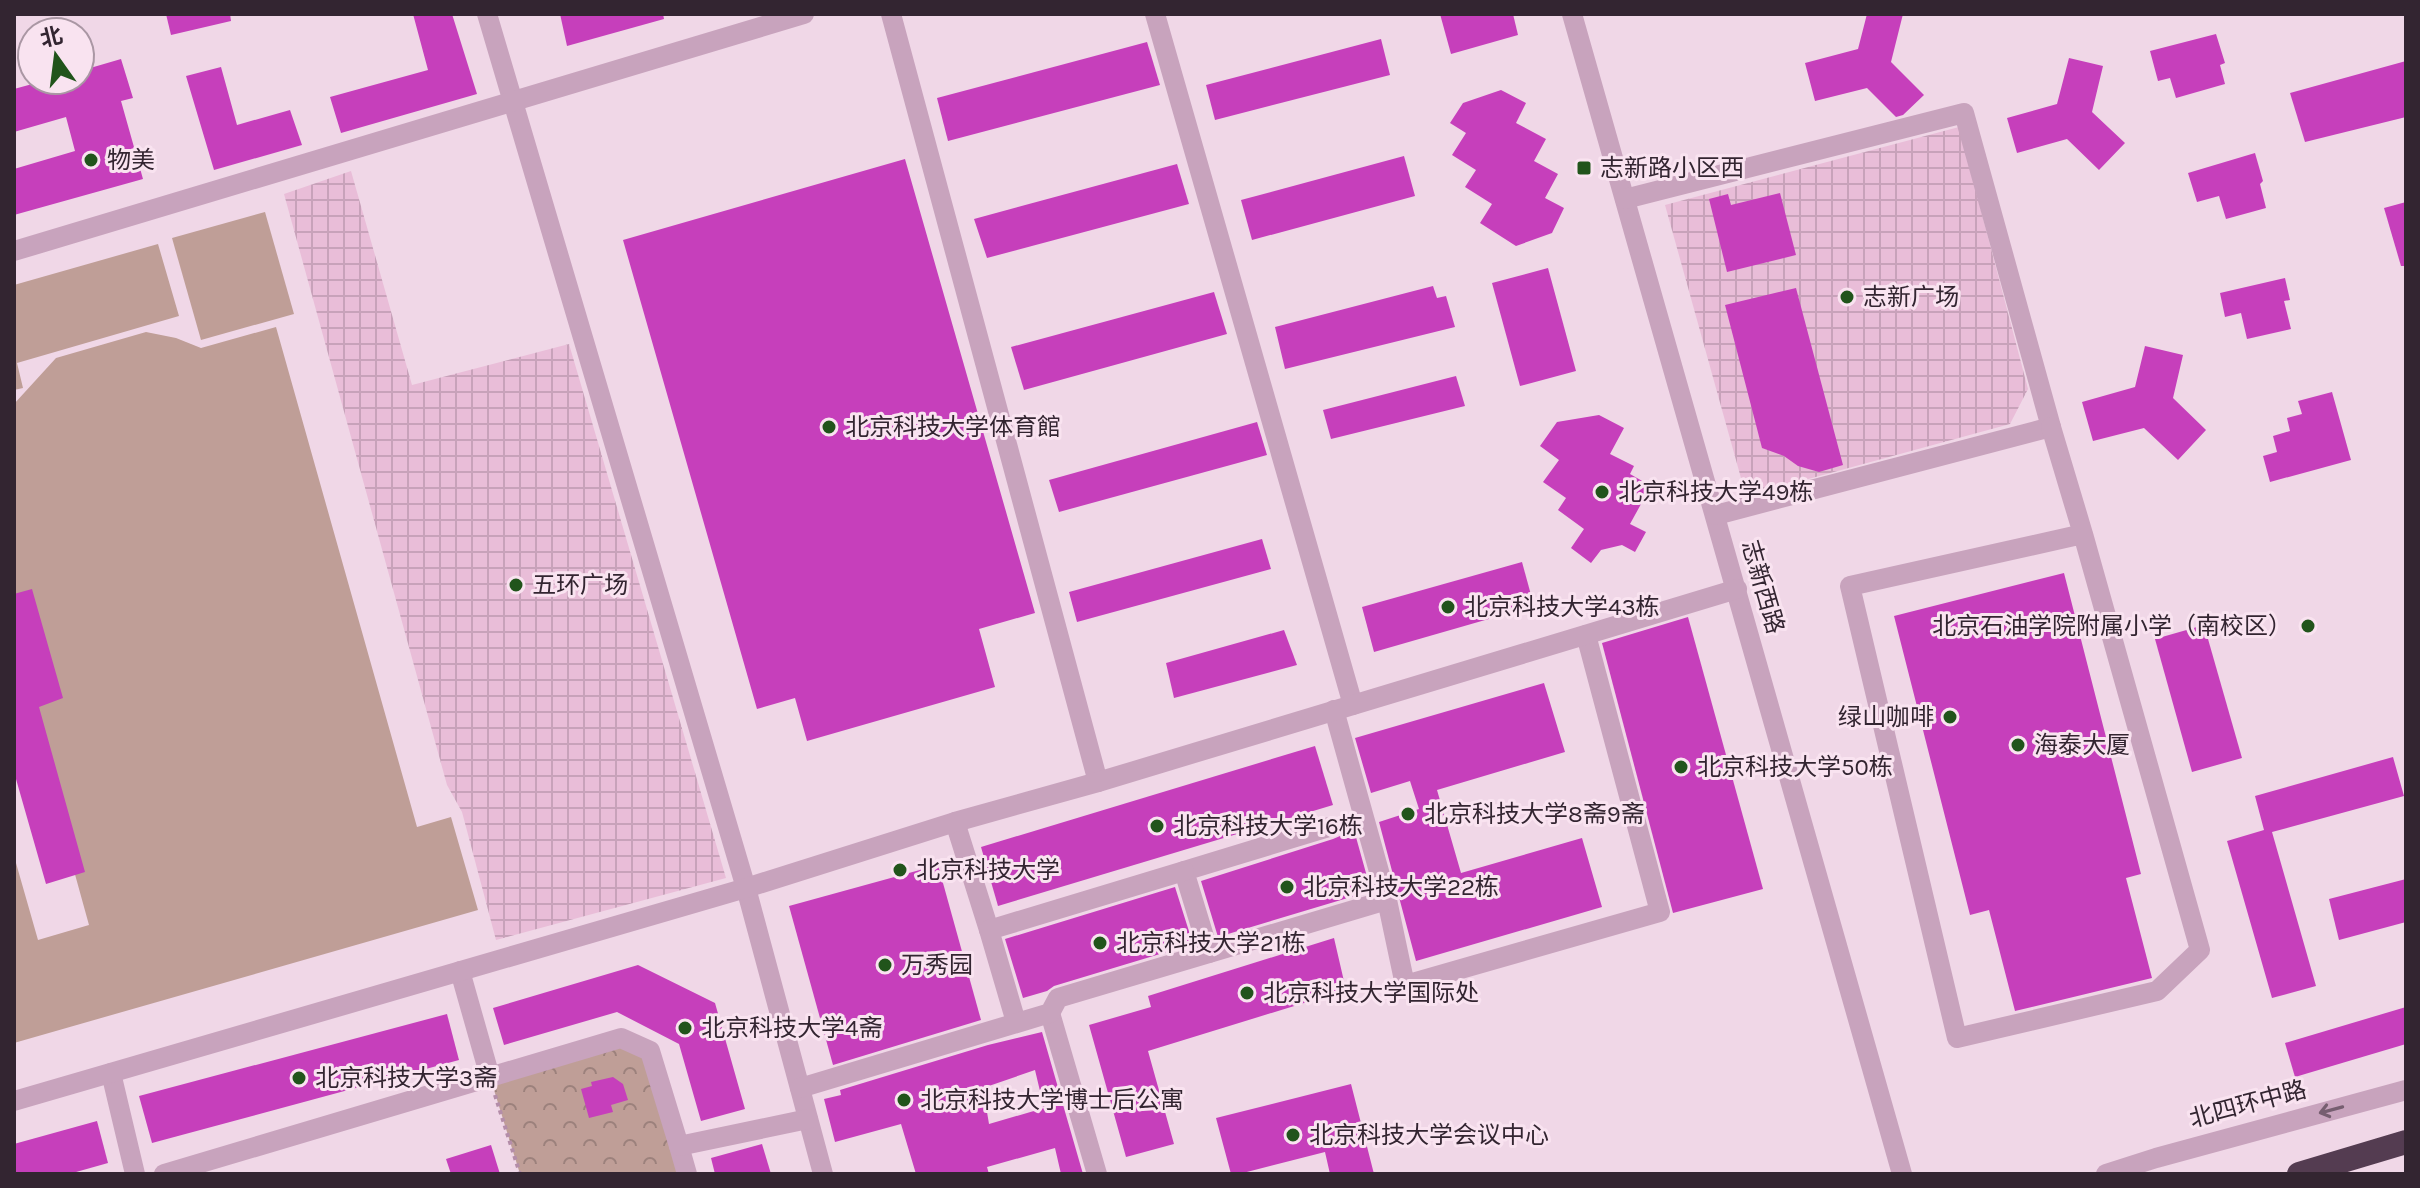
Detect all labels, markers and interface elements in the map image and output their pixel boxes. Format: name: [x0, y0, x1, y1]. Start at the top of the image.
north arrow: [16, 16, 96, 96]
text: 北: [38, 22, 65, 53]
place label: 物美: [107, 146, 155, 174]
marker: 物美: [82, 151, 100, 169]
place label: 志新路小区西: [1600, 154, 1744, 182]
marker: 志新路小区西: [1575, 159, 1593, 177]
place label: 志新广场: [1863, 283, 1959, 311]
marker: 志新广场: [1838, 288, 1856, 306]
place label: 北京科技大学体育館: [845, 413, 1061, 441]
marker: 北京科技大学体育館: [820, 418, 838, 436]
place label: 北京科技大学49栋: [1618, 478, 1813, 506]
marker: 北京科技大学49栋: [1593, 483, 1611, 501]
street label: 志新西路: [1736, 537, 1790, 637]
place label: 五环广场: [532, 571, 628, 599]
marker: 五环广场: [507, 576, 525, 594]
place label: 北京科技大学43栋: [1464, 593, 1660, 621]
marker: 北京科技大学43栋: [1439, 598, 1457, 616]
place label: 北京石油学院附属小学（南校区）: [1932, 612, 2292, 640]
marker: 北京石油学院附属小学（南校区）: [2299, 617, 2317, 635]
place label: 绿山咖啡: [1838, 703, 1934, 731]
marker: 绿山咖啡: [1941, 708, 1959, 726]
place label: 海泰大厦: [2034, 731, 2130, 759]
marker: 海泰大厦: [2009, 736, 2027, 754]
place label: 北京科技大学50栋: [1697, 753, 1893, 781]
marker: 北京科技大学50栋: [1672, 758, 1690, 776]
place label: 北京科技大学8斋9斋: [1424, 800, 1645, 828]
marker: 北京科技大学8斋9斋: [1399, 805, 1417, 823]
place label: 北京科技大学16栋: [1173, 812, 1363, 840]
marker: 北京科技大学16栋: [1148, 817, 1166, 835]
place label: 北京科技大学: [916, 856, 1060, 884]
marker: 北京科技大学: [891, 861, 909, 879]
place label: 北京科技大学22栋: [1303, 873, 1499, 901]
marker: 北京科技大学22栋: [1278, 878, 1296, 896]
place label: 北京科技大学21栋: [1116, 929, 1306, 957]
marker: 北京科技大学21栋: [1091, 934, 1109, 952]
place label: 万秀园: [901, 951, 973, 979]
marker: 万秀园: [876, 956, 894, 974]
place label: 北京科技大学国际处: [1263, 979, 1479, 1007]
marker: 北京科技大学国际处: [1238, 984, 1256, 1002]
place label: 北京科技大学4斋: [701, 1014, 882, 1042]
marker: 北京科技大学4斋: [676, 1019, 694, 1037]
place label: 北京科技大学3斋: [315, 1064, 497, 1092]
marker: 北京科技大学3斋: [290, 1069, 308, 1087]
street label: 北四环中路: [2186, 1075, 2310, 1133]
place label: 北京科技大学博士后公寓: [920, 1086, 1184, 1114]
marker: 北京科技大学博士后公寓: [895, 1091, 913, 1109]
one-way arrow: [2318, 1104, 2344, 1119]
place label: 北京科技大学会议中心: [1309, 1121, 1549, 1149]
marker: 北京科技大学会议中心: [1284, 1126, 1302, 1144]

